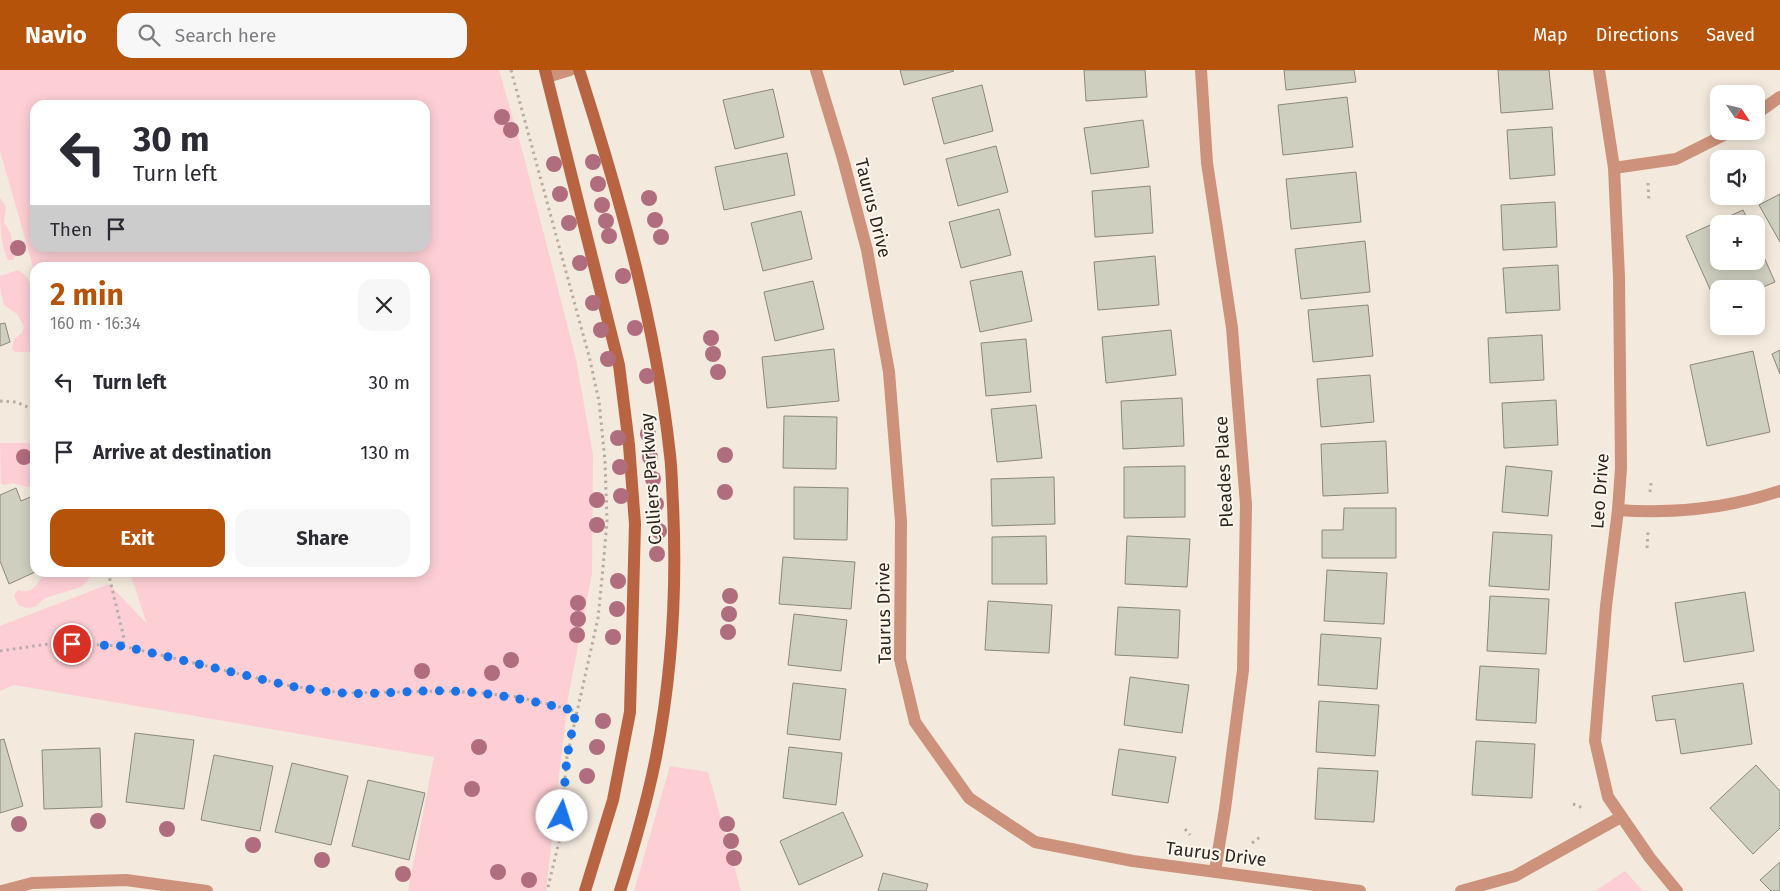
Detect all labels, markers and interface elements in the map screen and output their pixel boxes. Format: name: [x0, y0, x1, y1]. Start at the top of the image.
search box: [117, 13, 467, 58]
text: Navio: [25, 21, 87, 49]
icon: search: [135, 21, 163, 49]
text: Search here: [175, 24, 276, 47]
text: Map: [1533, 24, 1568, 46]
text: Directions: [1596, 24, 1678, 46]
text: Saved: [1706, 24, 1755, 46]
north arrow: [1710, 85, 1765, 140]
map controls: [1710, 85, 1765, 335]
text: 30 m: [133, 118, 210, 160]
icon: left: [50, 120, 115, 185]
button: sound: [1710, 150, 1765, 205]
street label: Taurus Drive: [850, 156, 896, 260]
text: Turn left: [133, 160, 217, 187]
icon: arrive: [102, 215, 130, 243]
button: +: [1710, 215, 1765, 270]
text: Then: [50, 218, 92, 241]
text: 2 min: [50, 277, 124, 313]
button: close: [358, 279, 410, 331]
button: −: [1710, 280, 1765, 335]
text: 160 m · 16:34: [50, 314, 141, 333]
icon: left: [50, 368, 78, 396]
text: Turn left: [93, 371, 167, 394]
text: 30 m: [369, 371, 410, 394]
street label: Colliers Parkway: [635, 412, 667, 546]
street label: Pleades Place: [1210, 416, 1238, 528]
icon: arrive: [50, 438, 78, 466]
text: Arrive at destination: [93, 441, 272, 464]
text: 130 m: [360, 441, 410, 464]
street label: Leo Drive: [1586, 452, 1614, 530]
button: Exit: [50, 509, 225, 567]
button: Share: [235, 509, 410, 567]
street label: Taurus Drive: [872, 562, 896, 664]
pin: [51, 623, 93, 665]
icon: arrive: [58, 630, 86, 658]
position arrow: [535, 789, 587, 841]
street label: Taurus Drive: [1164, 837, 1268, 871]

